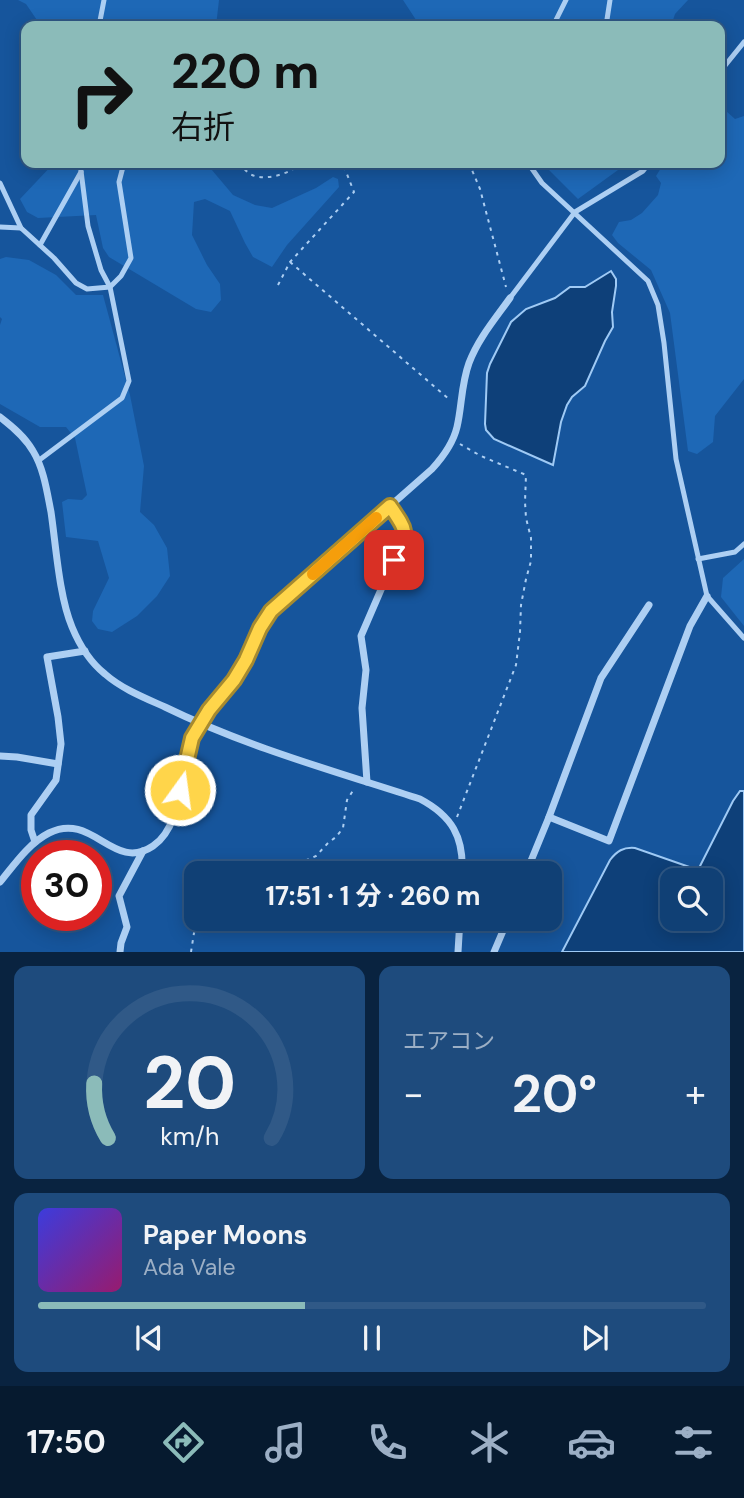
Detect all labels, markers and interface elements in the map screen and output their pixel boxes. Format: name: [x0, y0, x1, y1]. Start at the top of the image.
text: 220 m: [171, 39, 319, 103]
icon: right: [56, 49, 147, 140]
text: 右折: [171, 106, 235, 148]
pin: [364, 530, 424, 590]
icon: arrive: [375, 541, 413, 579]
position arrow: [143, 753, 217, 827]
speed limit sign: 30: [21, 840, 112, 931]
map controls: [660, 868, 723, 931]
button: search: [660, 868, 723, 931]
text: 17:51 · 1 分 · 260 m: [265, 879, 481, 913]
text: エアコン: [403, 1026, 495, 1056]
text: 20: [143, 1037, 236, 1132]
text: 20°: [512, 1060, 597, 1128]
text: −: [403, 1069, 424, 1119]
text: +: [685, 1069, 706, 1119]
text: km/h: [160, 1120, 219, 1153]
text: Paper Moons: [143, 1218, 307, 1252]
text: Ada Vale: [143, 1252, 236, 1282]
icon: previous: [130, 1319, 168, 1357]
icon: pause: [353, 1319, 391, 1357]
icon: next: [576, 1319, 614, 1357]
icon: directions: [159, 1418, 208, 1467]
icon: music: [261, 1418, 310, 1467]
icon: phone: [363, 1418, 412, 1467]
icon: climate: [465, 1418, 514, 1467]
icon: car: [567, 1418, 616, 1467]
icon: filters: [669, 1418, 718, 1467]
text: 17:50: [26, 1421, 106, 1463]

